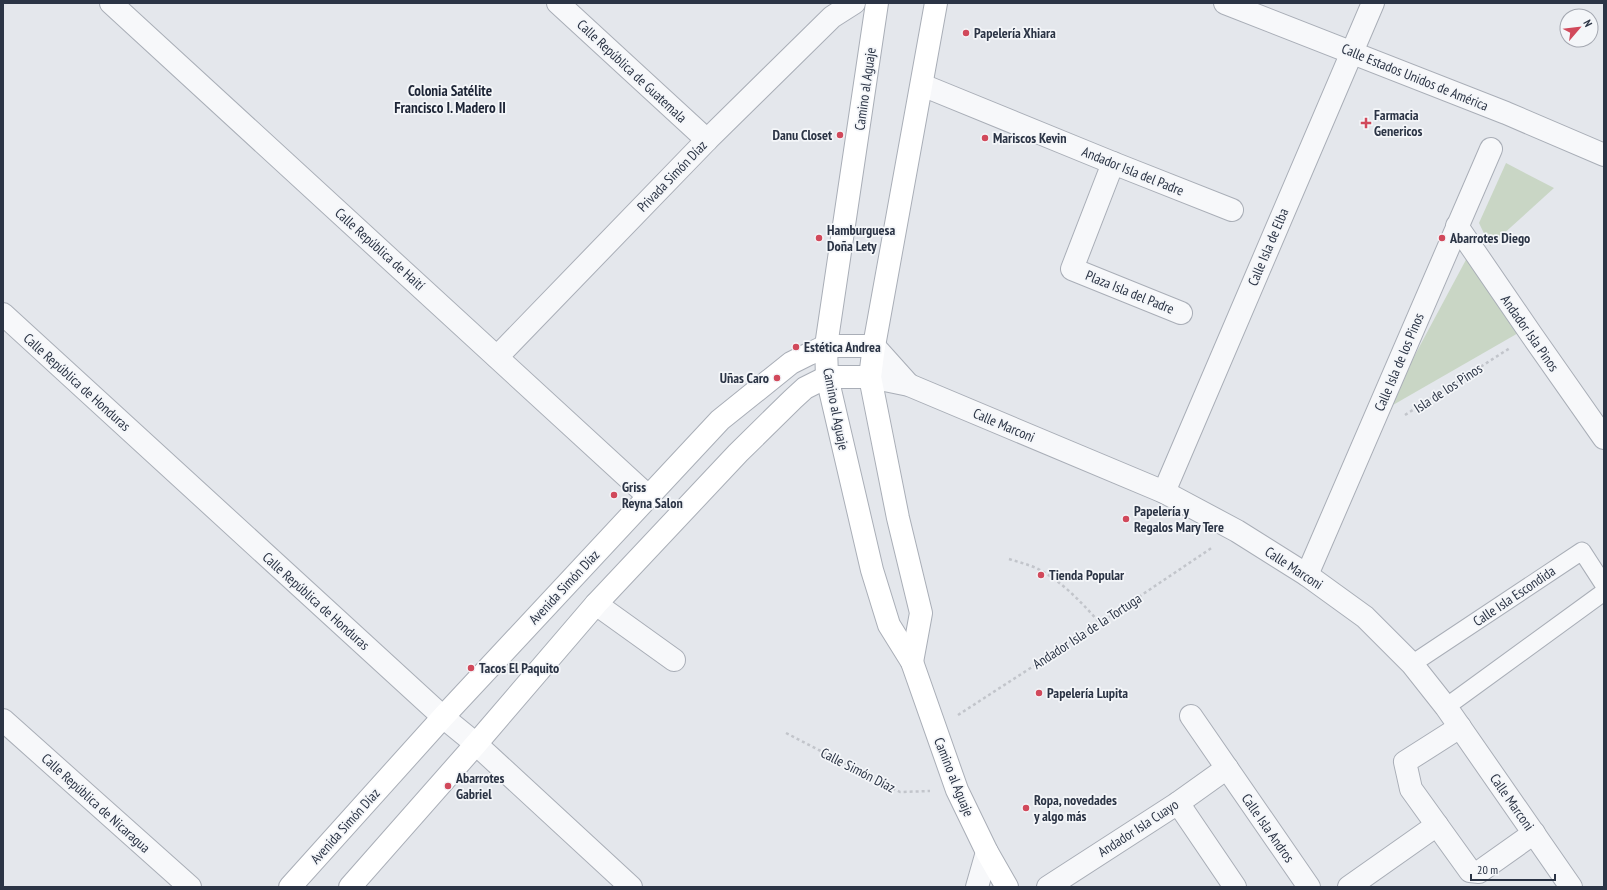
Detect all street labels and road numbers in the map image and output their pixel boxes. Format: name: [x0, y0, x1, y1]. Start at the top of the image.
street label: Calle República de Guatemala: [573, 15, 691, 127]
street label: Calle Estados Unidos de América: [1339, 39, 1491, 115]
street label: Camino al Aguaje: [850, 46, 880, 132]
street label: Privada Simón Díaz: [633, 136, 711, 216]
street label: Andador Isla del Padre: [1079, 142, 1187, 200]
street label: Calle República de Haití: [331, 204, 429, 294]
street label: Calle Isla de Elba: [1244, 205, 1292, 289]
street label: Plaza Isla del Padre: [1083, 266, 1177, 318]
street label: Andador Isla Pinos: [1497, 291, 1563, 375]
street label: Calle Isla de los Pinos: [1370, 310, 1428, 414]
street label: Calle República de Honduras: [20, 329, 134, 435]
street label: Isla de los Pinos: [1410, 359, 1486, 417]
street label: Camino al Aguaje: [819, 366, 853, 452]
street label: Calle Marconi: [970, 404, 1038, 446]
street label: Calle Marconi: [1262, 543, 1326, 593]
street label: Avenida Simón Díaz: [525, 546, 603, 628]
street label: Calle República de Honduras: [259, 548, 373, 654]
street label: Calle Isla Escondida: [1469, 562, 1559, 630]
street label: Andador Isla de la Tortuga: [1029, 589, 1145, 673]
street label: Camino al Aguaje: [930, 735, 978, 819]
street label: Calle Simón Díaz: [818, 743, 898, 797]
street label: Calle República de Nicaragua: [38, 749, 154, 857]
street label: Calle Marconi: [1486, 770, 1538, 834]
street label: Avenida Simón Díaz: [306, 784, 384, 868]
street label: Calle Isla Andros: [1238, 790, 1298, 866]
street label: Andador Isla Cuayo: [1094, 795, 1182, 861]

